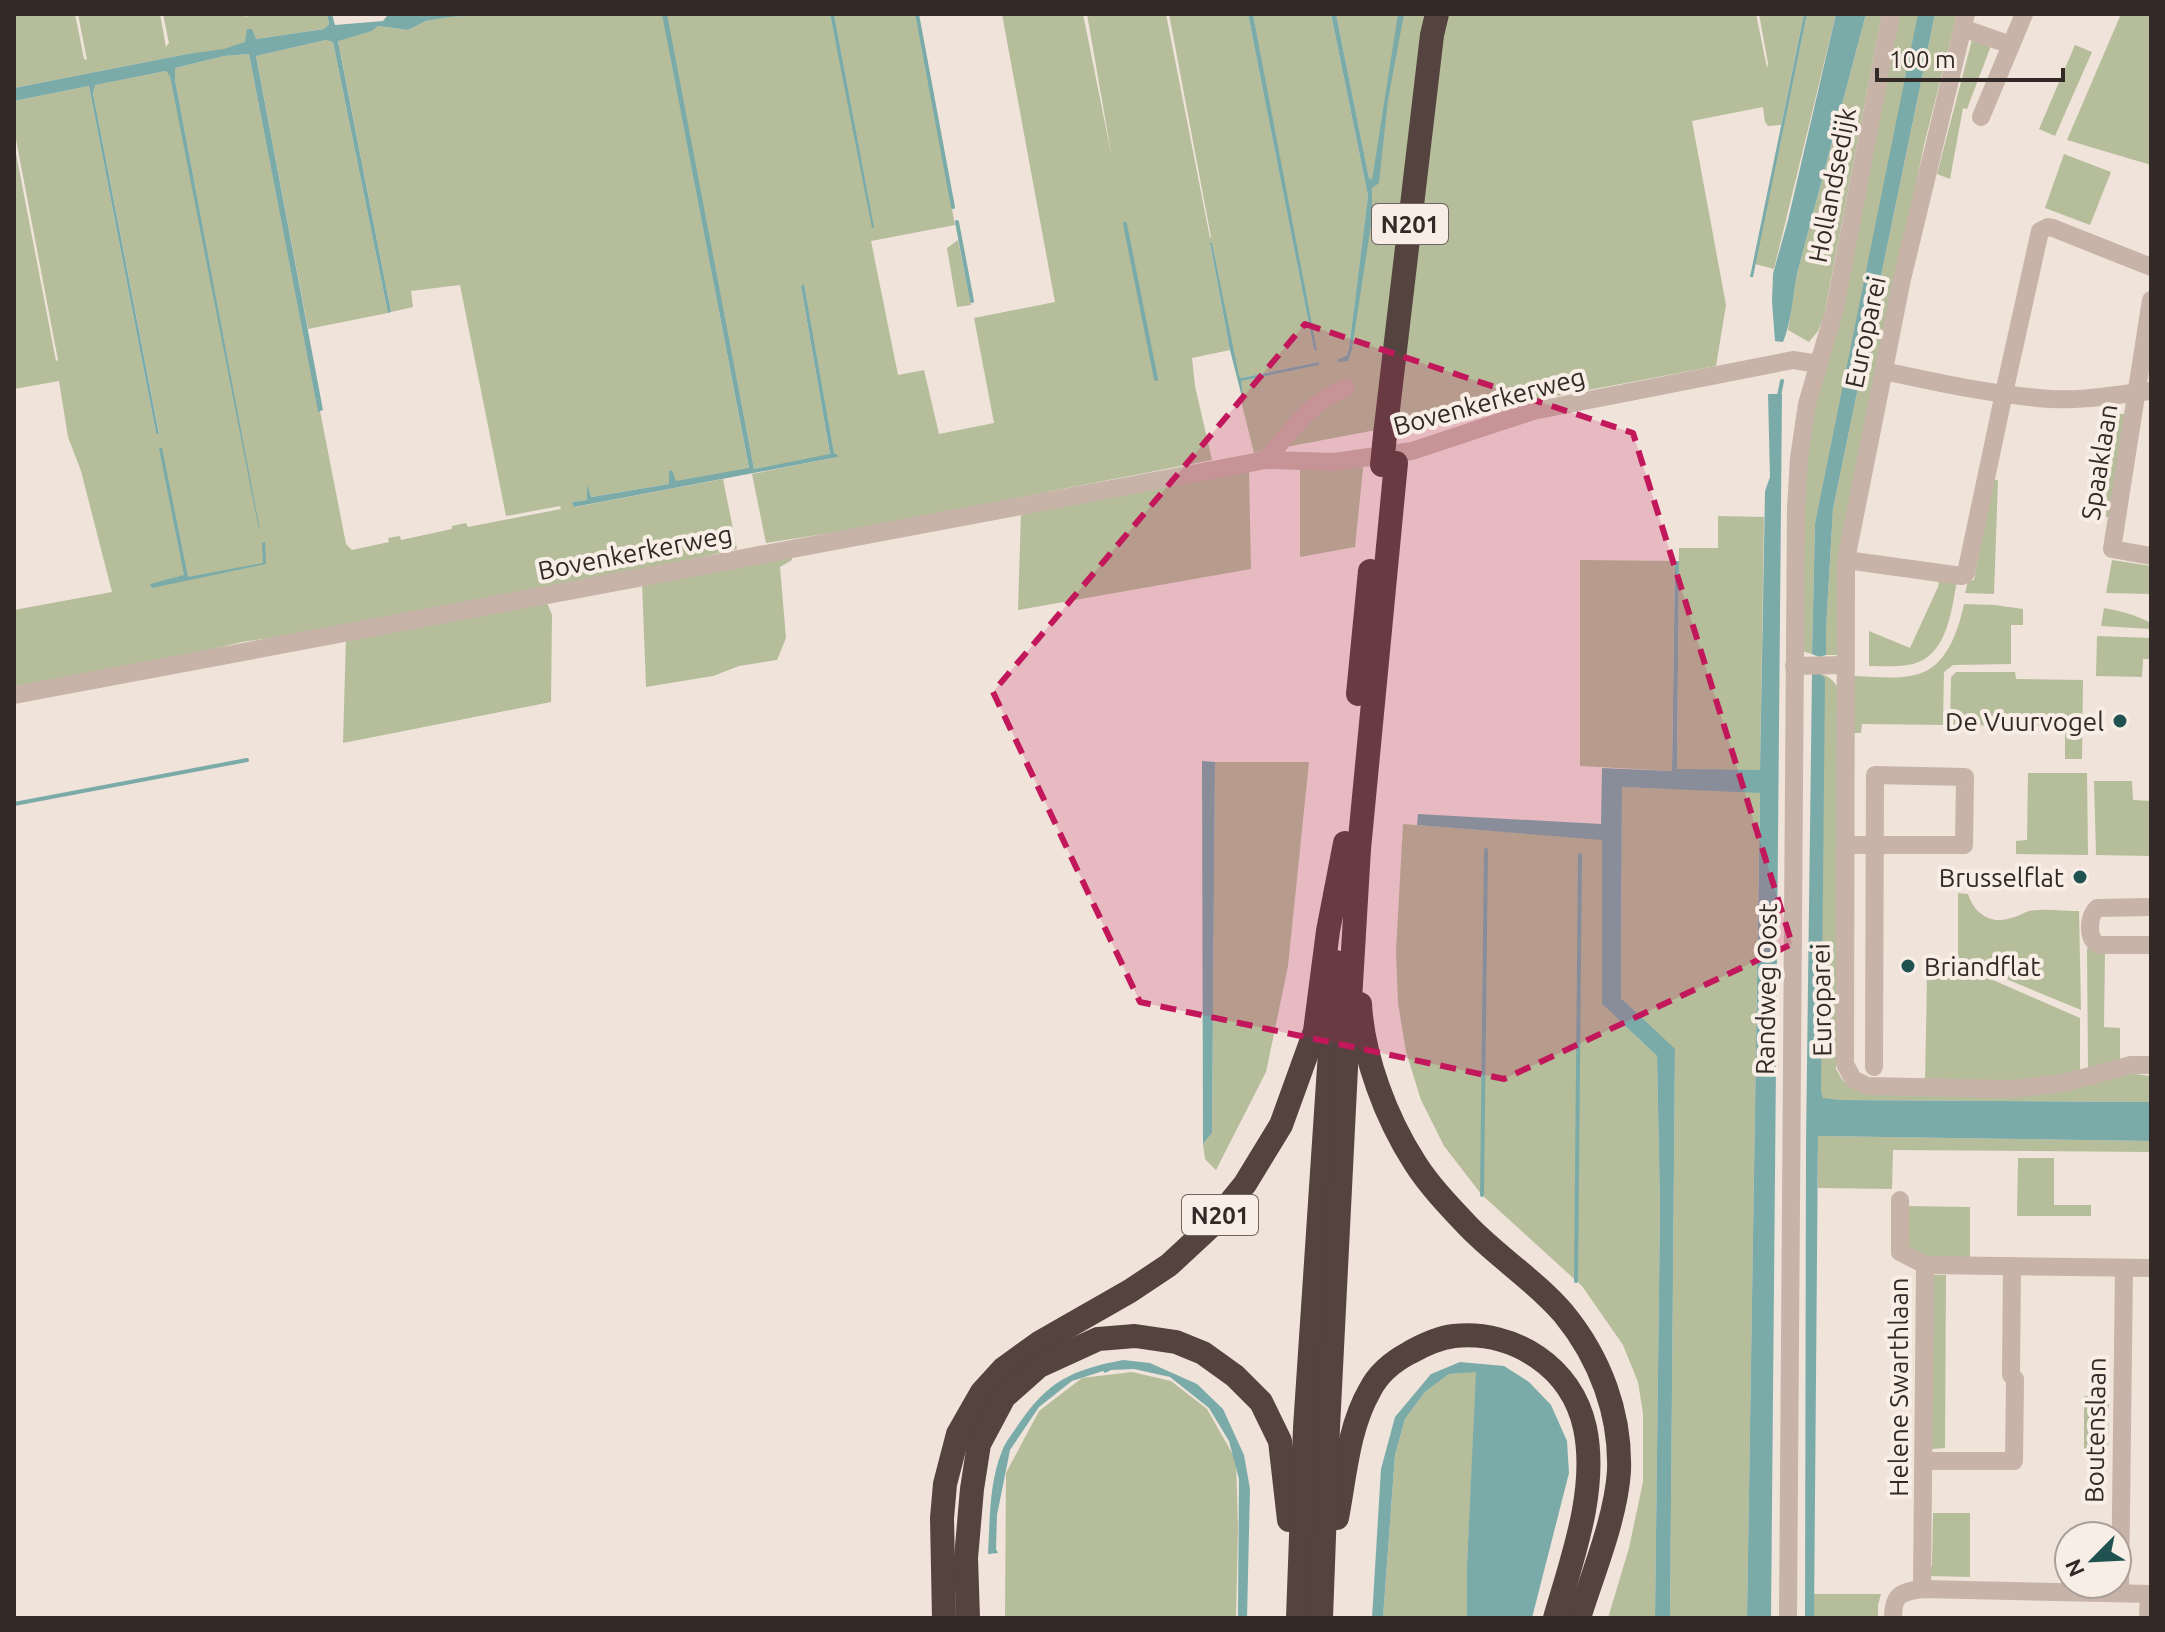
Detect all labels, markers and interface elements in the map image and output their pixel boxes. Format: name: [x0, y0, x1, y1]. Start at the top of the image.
scale bar: [1877, 32, 2063, 82]
text: 100 m: [1889, 46, 1956, 73]
street label: Hollandsedijk: [1803, 105, 1861, 265]
road number: N201: [1372, 204, 1448, 244]
street label: Europarei: [1839, 274, 1891, 390]
street label: Bovenkerkerweg: [1390, 361, 1588, 441]
street label: Spaaklaan: [2076, 402, 2122, 522]
street label: Bovenkerkerweg: [535, 519, 735, 585]
place label: De Vuurvogel: [1945, 707, 2104, 736]
marker: De Vuurvogel: [2111, 712, 2129, 730]
place label: Brusselflat: [1939, 863, 2064, 892]
marker: Brusselflat: [2071, 868, 2089, 886]
street label: Randweg Oost: [1750, 903, 1782, 1075]
street label: Europarei: [1806, 943, 1836, 1057]
place label: Briandflat: [1924, 952, 2040, 981]
marker: Briandflat: [1899, 957, 1917, 975]
road number: N201: [1182, 1195, 1258, 1235]
street label: Helene Swarthlaan: [1884, 1277, 1913, 1497]
street label: Boutenslaan: [2079, 1357, 2111, 1503]
north arrow: [2053, 1520, 2133, 1600]
text: N: [2060, 1556, 2089, 1581]

